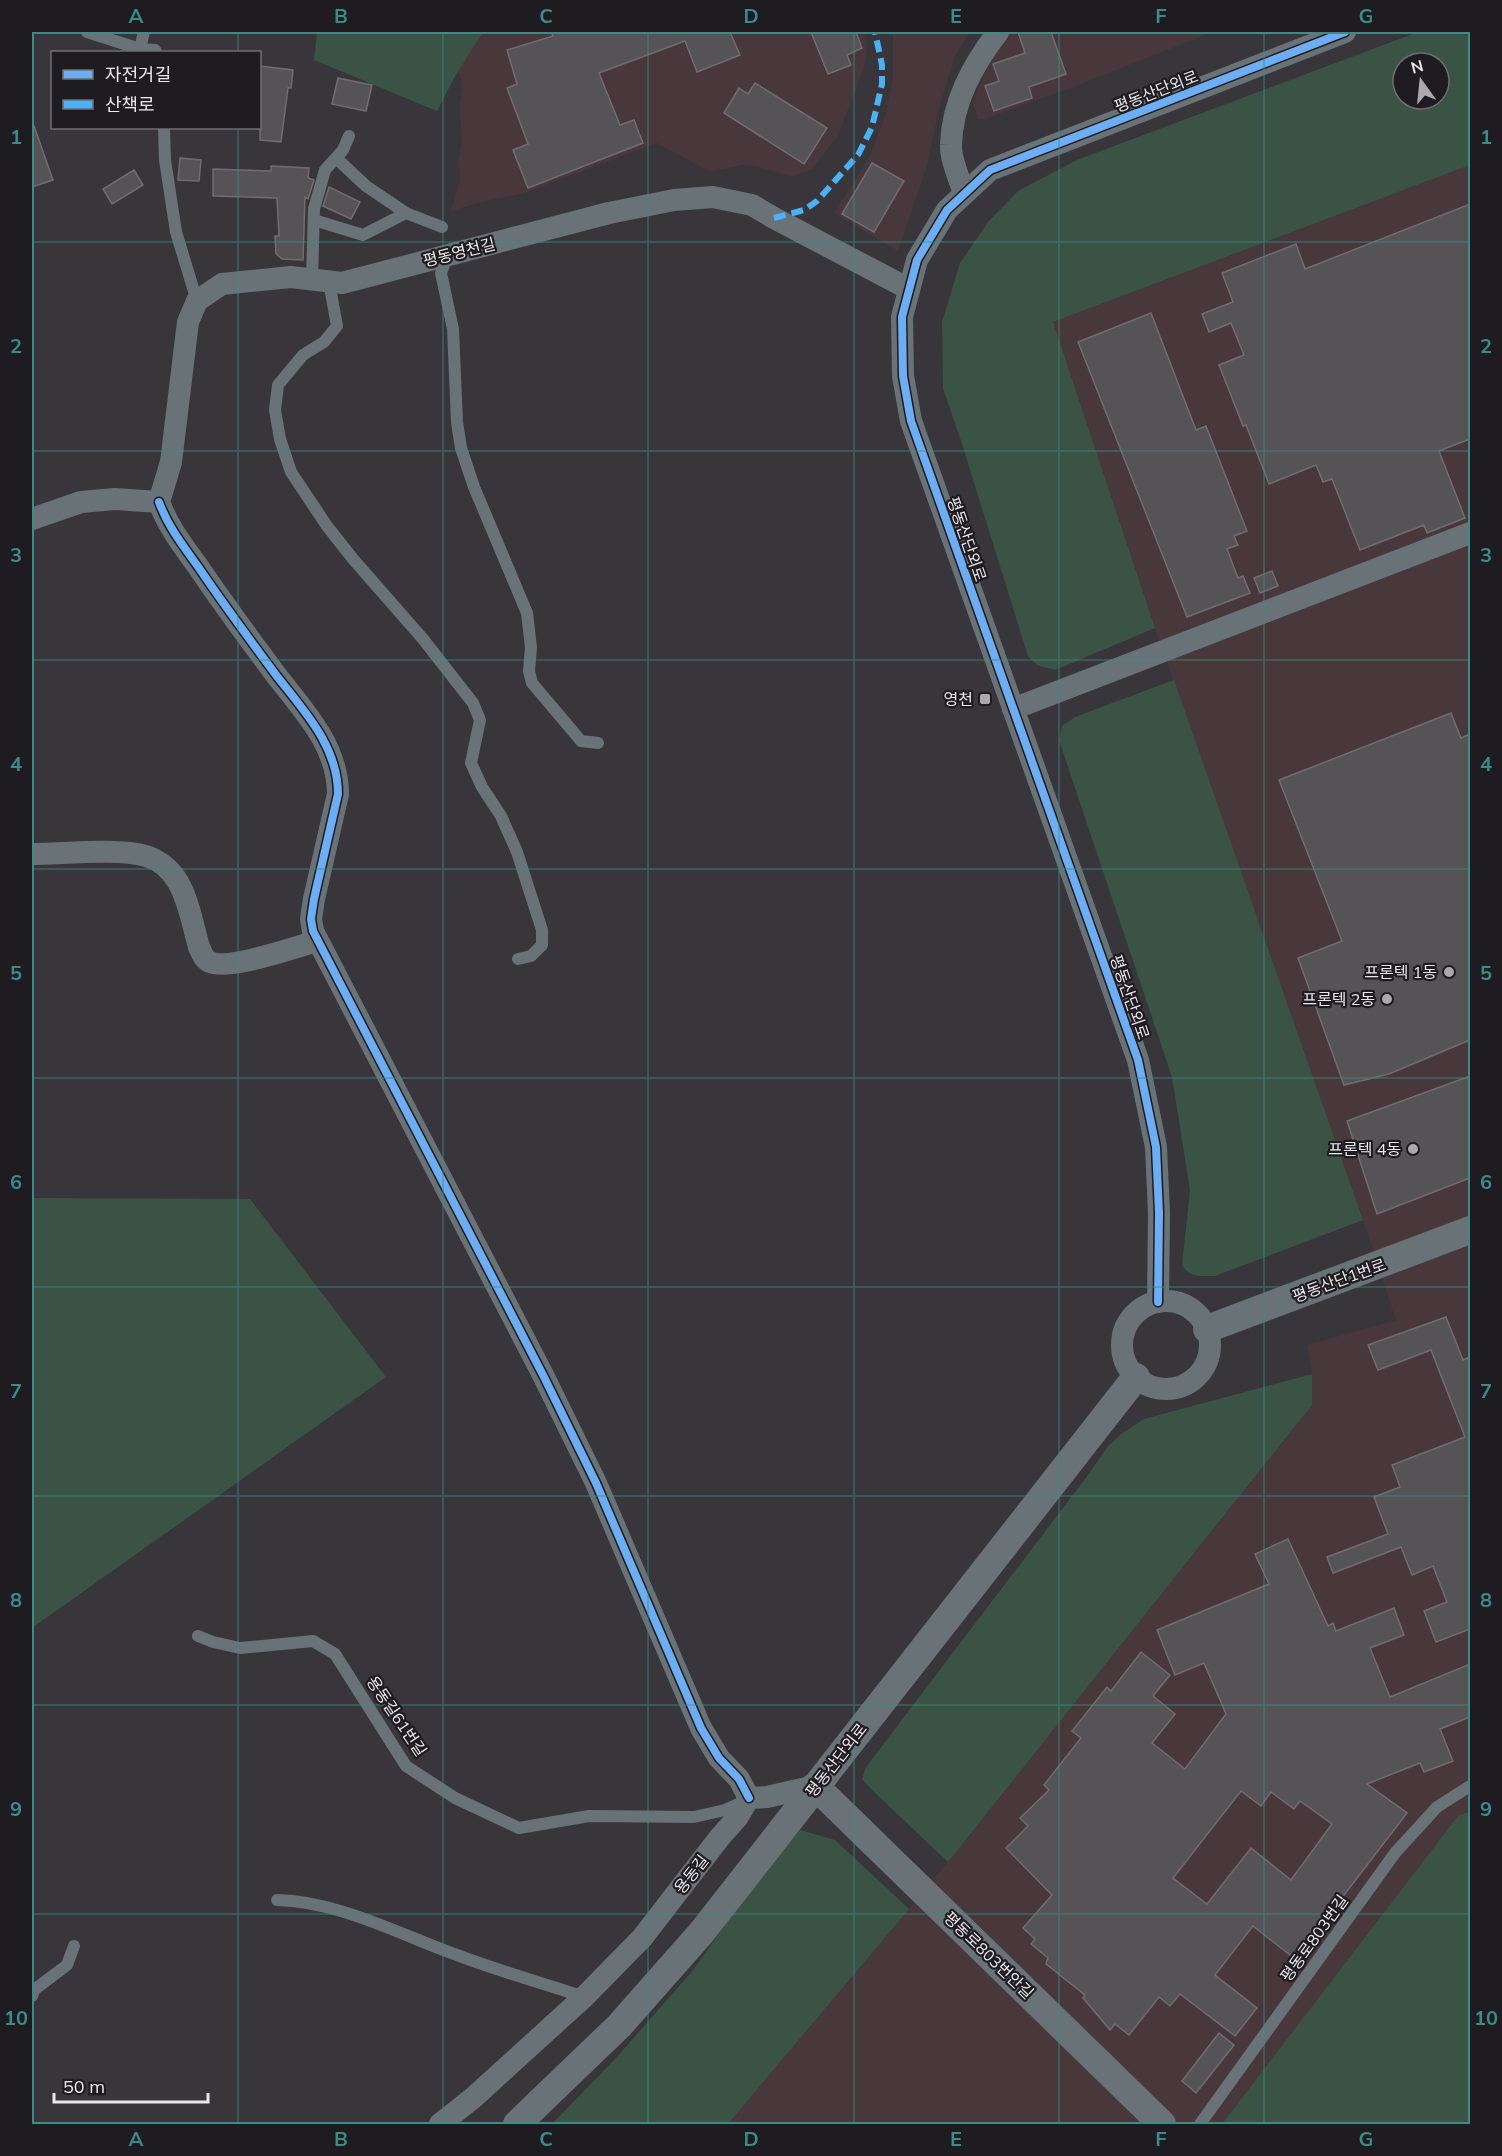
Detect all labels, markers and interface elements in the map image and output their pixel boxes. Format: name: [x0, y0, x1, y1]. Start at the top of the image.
text: A: [129, 3, 144, 28]
text: B: [334, 3, 348, 28]
text: C: [539, 3, 553, 28]
text: D: [743, 3, 759, 28]
text: E: [950, 3, 962, 28]
text: F: [1155, 3, 1167, 28]
text: G: [1359, 3, 1373, 28]
legend: [51, 51, 261, 129]
north arrow: [1391, 51, 1451, 111]
text: N: [1409, 55, 1426, 78]
text: 자전거길: [105, 63, 171, 86]
street label: 평동산단외로: [1111, 66, 1201, 116]
text: 산책로: [105, 93, 155, 116]
text: 1: [10, 124, 22, 149]
text: 1: [1480, 124, 1492, 149]
street label: 평동영천길: [421, 233, 497, 271]
text: 2: [10, 333, 22, 358]
text: 2: [1480, 333, 1492, 358]
street label: 평동산단외로: [943, 494, 991, 584]
text: 3: [10, 542, 22, 567]
text: 3: [1480, 542, 1492, 567]
place label: 영천: [944, 689, 973, 709]
marker: 영천: [978, 692, 992, 706]
text: 4: [10, 751, 22, 776]
text: 4: [1480, 751, 1492, 776]
street label: 평동산단외로: [1106, 952, 1154, 1042]
text: 5: [10, 960, 22, 985]
text: 5: [1480, 960, 1492, 985]
place label: 프론텍 1동: [1364, 962, 1437, 982]
marker: 프론텍 1동: [1442, 965, 1456, 979]
place label: 프론텍 2동: [1302, 989, 1375, 1009]
marker: 프론텍 2동: [1380, 992, 1394, 1006]
place label: 프론텍 4동: [1328, 1139, 1401, 1159]
marker: 프론텍 4동: [1406, 1142, 1420, 1156]
text: 6: [10, 1169, 22, 1194]
text: 6: [1480, 1169, 1492, 1194]
street label: 평동산단1번로: [1290, 1254, 1389, 1306]
text: 7: [10, 1378, 22, 1403]
text: 7: [1480, 1378, 1492, 1403]
text: 8: [10, 1587, 22, 1612]
text: 8: [1480, 1587, 1492, 1612]
street label: 용동길61번길: [363, 1672, 431, 1760]
street label: 평동산단외로: [801, 1719, 871, 1801]
text: 9: [10, 1796, 22, 1821]
text: 9: [1480, 1796, 1492, 1821]
street label: 용동길: [670, 1850, 712, 1898]
street label: 평동로803번길: [1276, 1891, 1352, 1985]
street label: 평동로803번안길: [940, 1907, 1038, 2003]
text: 10: [4, 2005, 28, 2030]
text: 10: [1474, 2005, 1498, 2030]
scale bar: [54, 2066, 208, 2104]
text: 50 m: [63, 2075, 105, 2098]
text: A: [129, 2126, 144, 2151]
text: B: [334, 2126, 348, 2151]
text: C: [539, 2126, 553, 2151]
text: D: [743, 2126, 759, 2151]
text: E: [950, 2126, 962, 2151]
text: F: [1155, 2126, 1167, 2151]
text: G: [1359, 2126, 1373, 2151]

